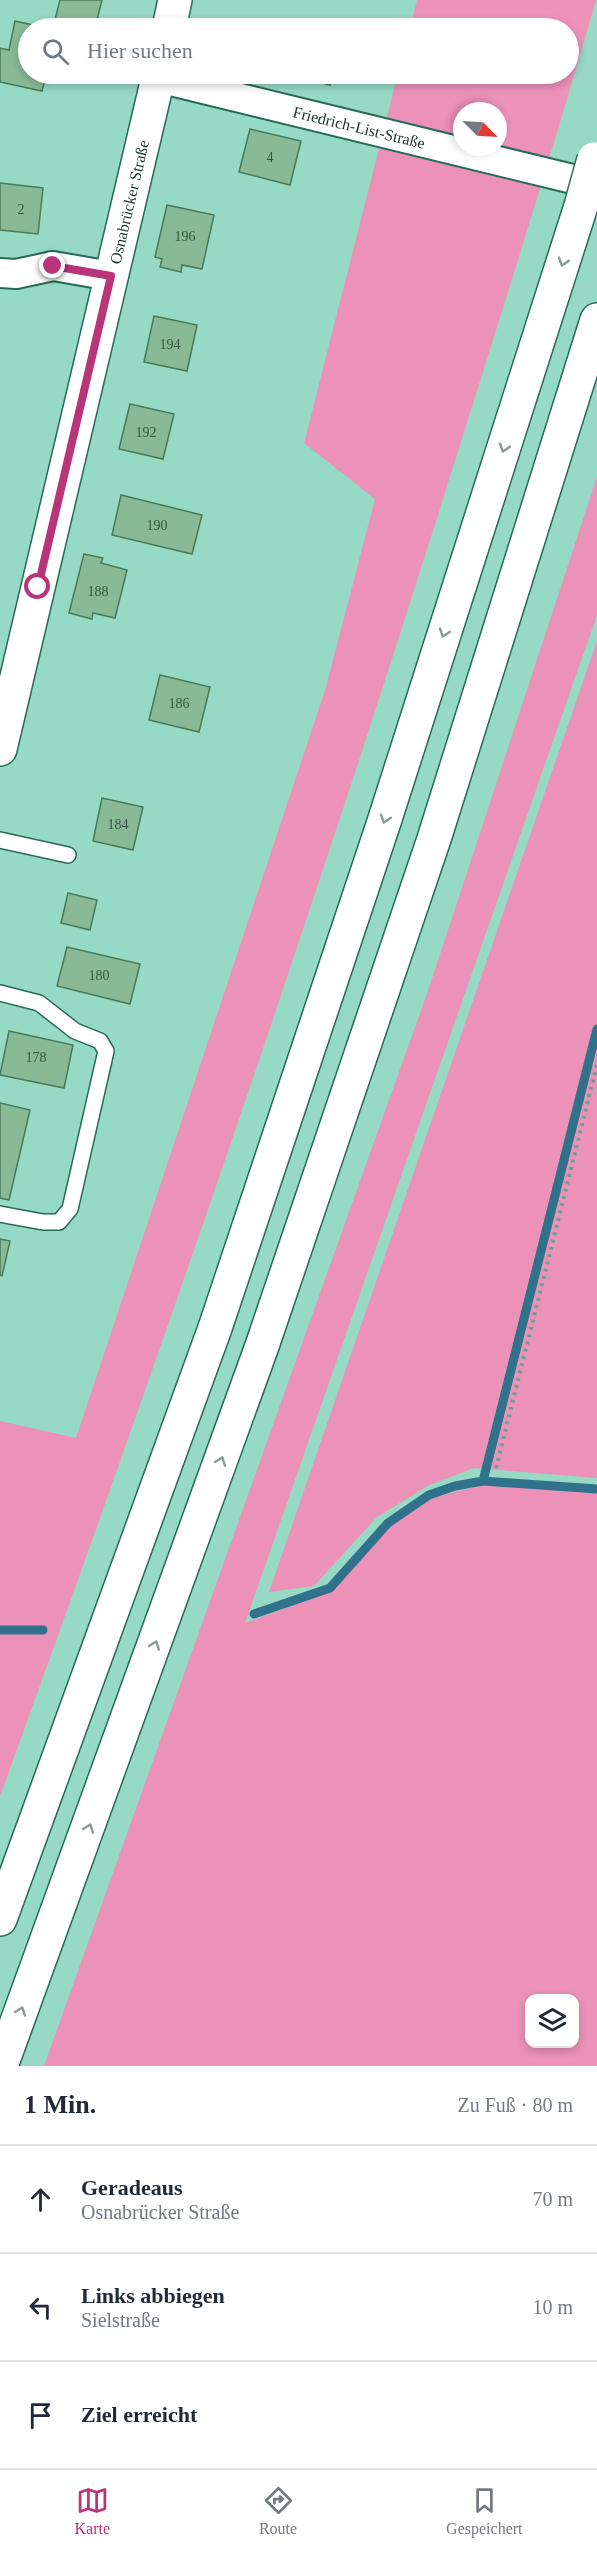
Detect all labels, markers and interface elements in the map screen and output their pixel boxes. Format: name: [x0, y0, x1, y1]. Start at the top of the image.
search box: [18, 18, 579, 84]
icon: search: [39, 35, 72, 68]
text: Hier suchen: [87, 38, 193, 63]
north arrow: [453, 102, 507, 156]
street label: Friedrich-List-Straße: [291, 103, 427, 151]
street label: Osnabrücker Straße: [106, 138, 152, 266]
house number: 4: [267, 150, 274, 165]
house number: 2: [18, 202, 25, 217]
house number: 196: [175, 229, 196, 244]
route end: [39, 252, 65, 278]
one-way arrow: [558, 256, 570, 267]
house number: 194: [160, 337, 181, 352]
house number: 192: [136, 425, 157, 440]
one-way arrow: [498, 442, 511, 453]
house number: 190: [147, 518, 168, 533]
route start: [24, 573, 50, 599]
house number: 188: [88, 584, 109, 599]
one-way arrow: [439, 627, 451, 638]
house number: 186: [169, 696, 190, 711]
one-way arrow: [380, 813, 392, 824]
house number: 184: [108, 817, 129, 832]
house number: 180: [89, 968, 110, 983]
house number: 178: [26, 1050, 47, 1065]
one-way arrow: [213, 1456, 226, 1467]
one-way arrow: [148, 1640, 160, 1651]
one-way arrow: [82, 1824, 95, 1834]
map controls: [525, 1994, 579, 2048]
button: layers: [525, 1994, 579, 2048]
one-way arrow: [14, 2006, 26, 2017]
text: 1 Min.: [24, 2090, 96, 2119]
text: Zu Fuß · 80 m: [457, 2094, 573, 2116]
text: Geradeaus: [81, 2175, 182, 2200]
icon: ahead: [24, 2183, 57, 2216]
text: 70 m: [532, 2188, 573, 2210]
text: Osnabrücker Straße: [81, 2201, 239, 2223]
text: Links abbiegen: [81, 2283, 225, 2308]
icon: left: [24, 2291, 57, 2324]
text: 10 m: [532, 2296, 573, 2318]
text: Sielstraße: [81, 2309, 160, 2331]
icon: arrive: [24, 2399, 57, 2432]
text: Ziel erreicht: [81, 2402, 197, 2427]
tab: Karte: [74, 2484, 110, 2538]
tab: Route: [259, 2484, 297, 2538]
tab: Gespeichert: [446, 2484, 523, 2538]

